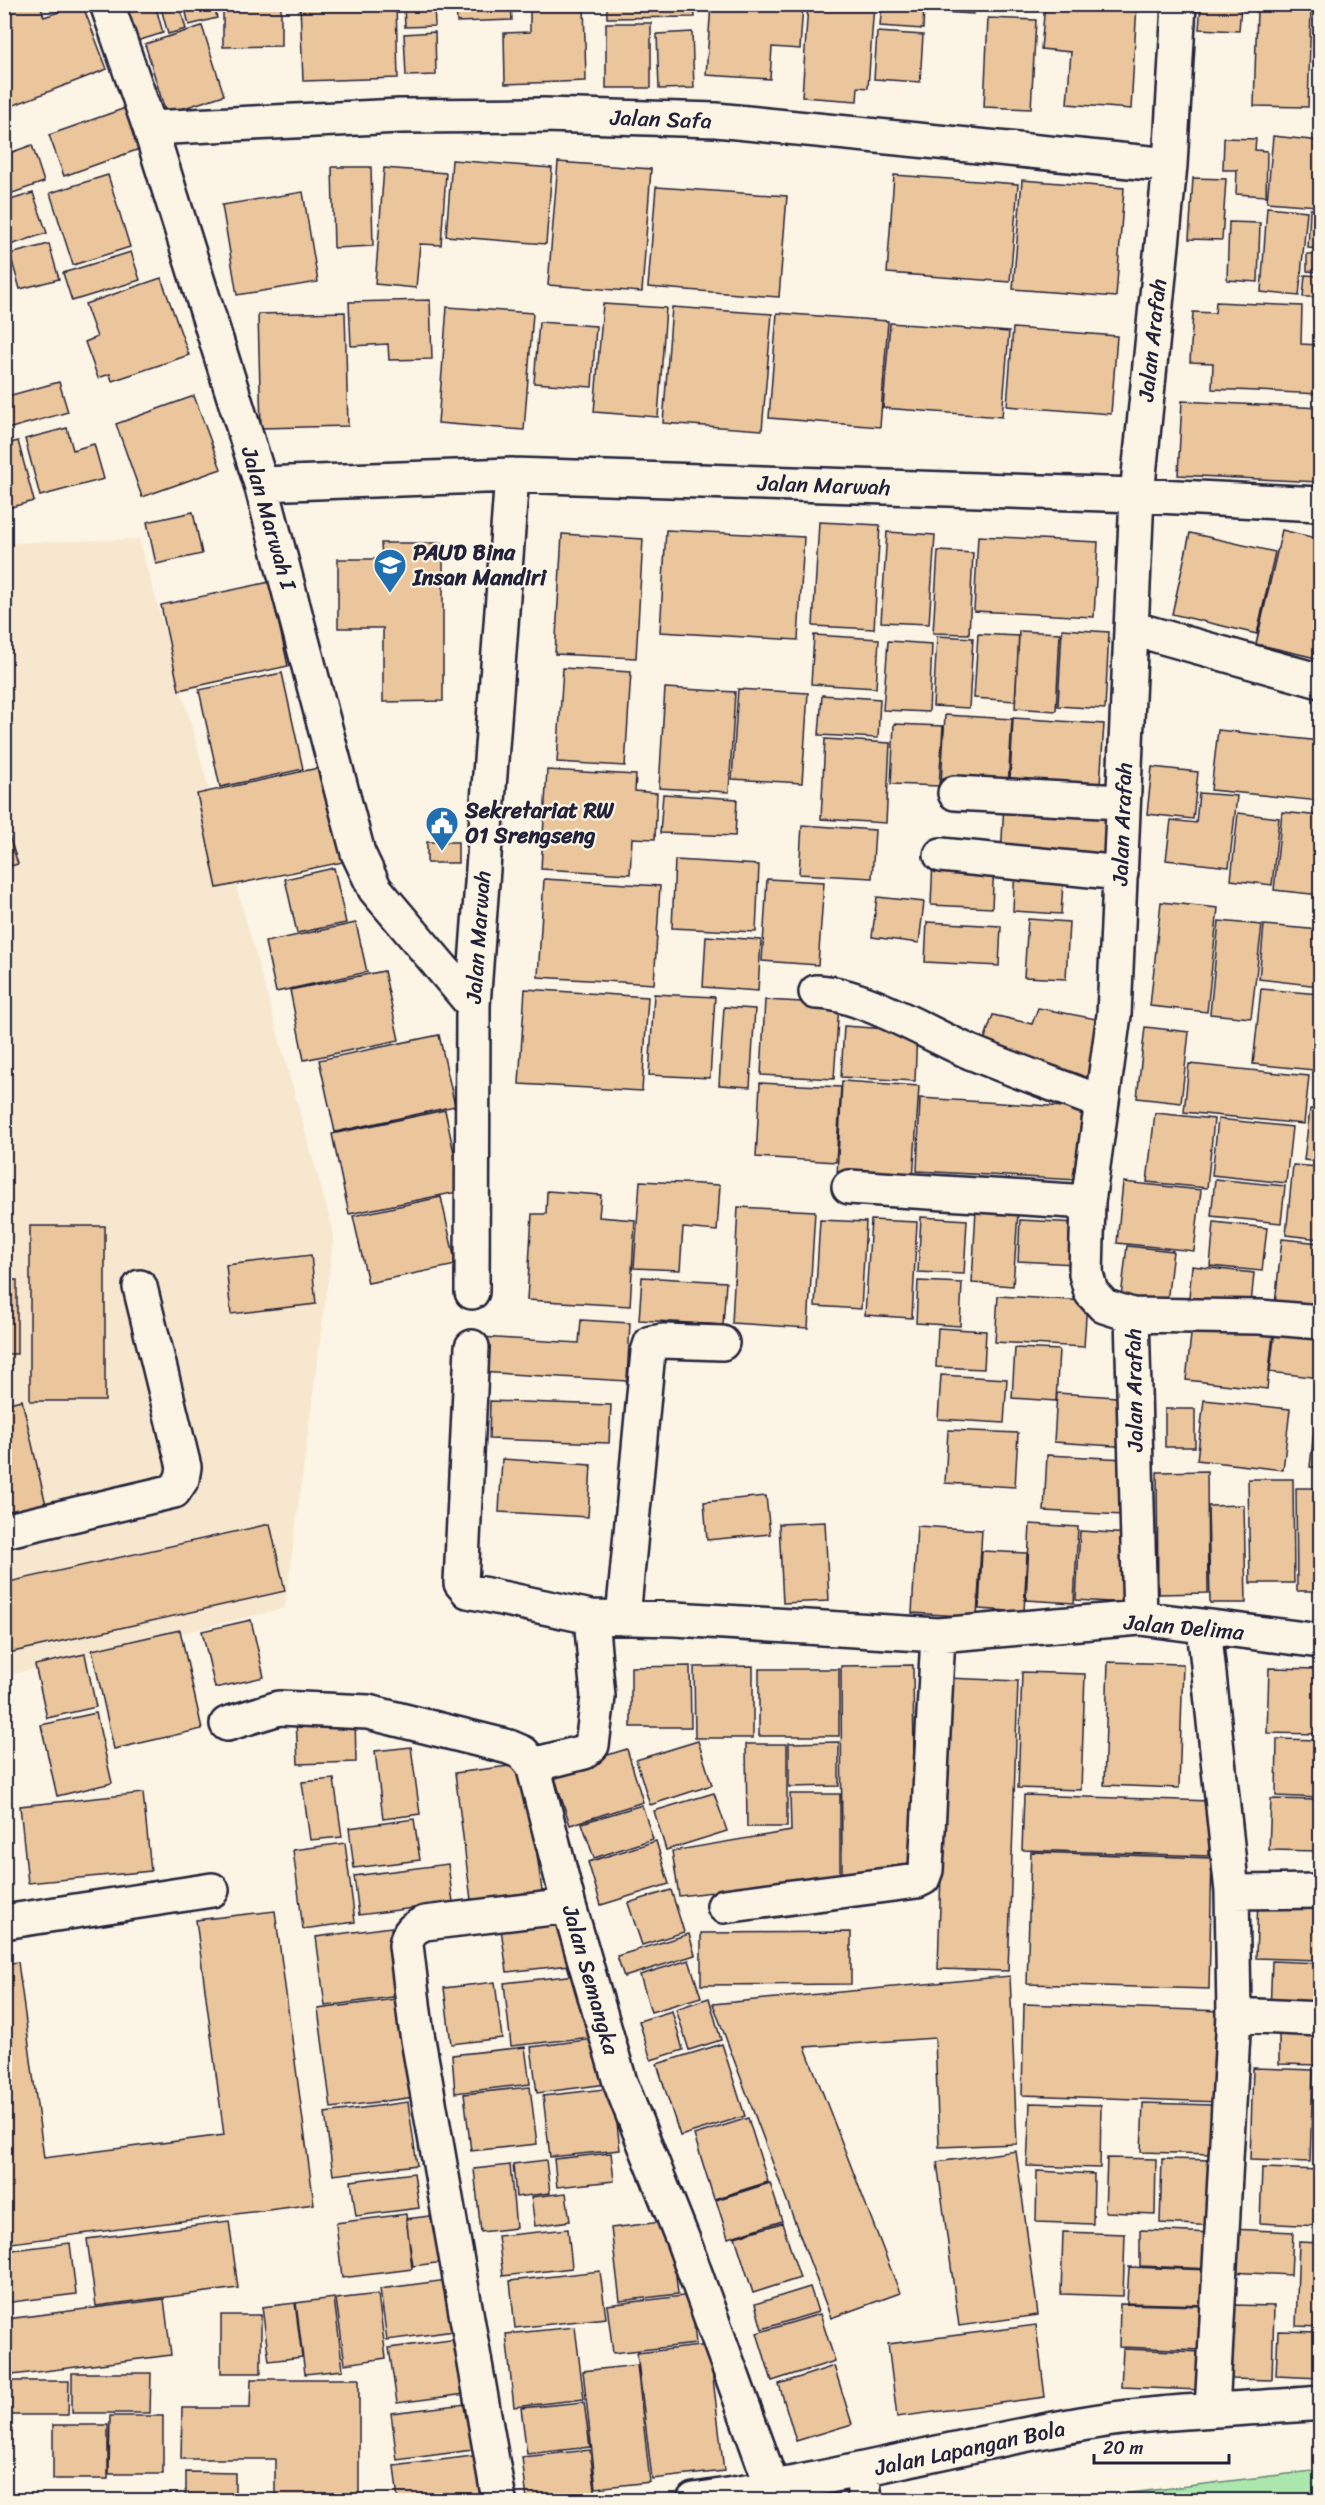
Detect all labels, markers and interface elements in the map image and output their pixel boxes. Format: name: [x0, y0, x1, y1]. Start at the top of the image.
street label: Jalan Safa: [608, 98, 713, 140]
street label: Jalan Arafah: [1126, 277, 1178, 404]
street label: Jalan Marwah I: [230, 441, 308, 595]
street label: Jalan Marwah: [756, 463, 891, 507]
place label: PAUD Bina Insan Mandiri: [412, 533, 548, 597]
school or university icon: PAUD Bina Insan Mandiri: [372, 547, 408, 594]
street label: Jalan Arafah: [1100, 762, 1144, 887]
place label: Sekretariat RW 01 Srengseng: [464, 791, 615, 855]
public building icon: Sekretariat RW 01 Srengseng: [424, 805, 460, 852]
street label: Jalan Marwah: [454, 869, 502, 1006]
street label: Jalan Arafah: [1113, 1328, 1155, 1453]
street label: Jalan Delima: [1121, 1602, 1247, 1652]
street label: Jalan Semangka: [551, 1899, 631, 2060]
street label: Jalan Lapangan Bola: [870, 2409, 1069, 2487]
scale bar: [1094, 2427, 1229, 2465]
text: 20 m: [1103, 2432, 1143, 2464]

